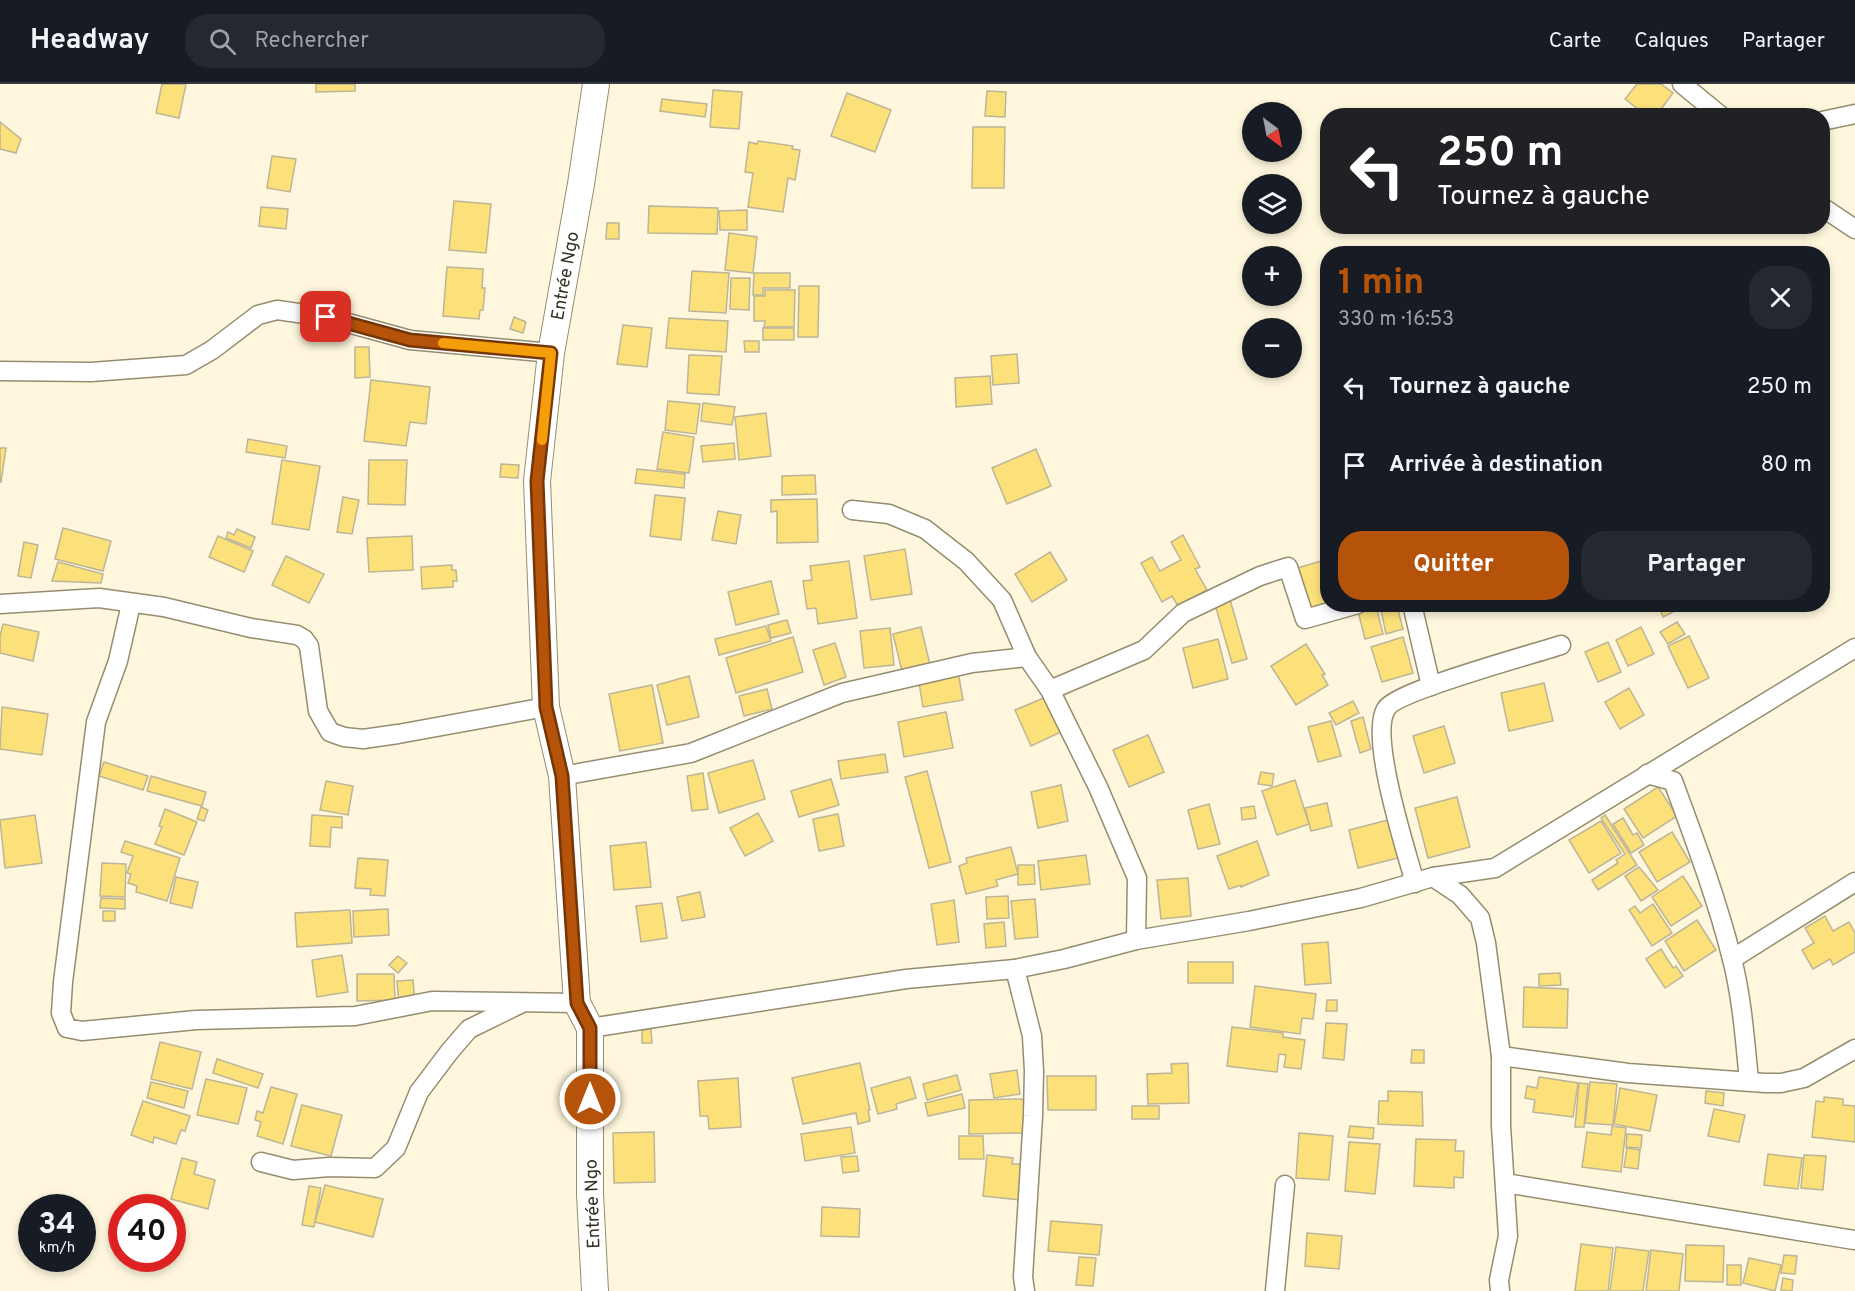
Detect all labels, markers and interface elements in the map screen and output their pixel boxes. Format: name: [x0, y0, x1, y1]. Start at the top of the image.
search box: [185, 14, 605, 68]
text: Headway: [30, 23, 149, 59]
icon: search: [206, 25, 239, 58]
text: Rechercher: [254, 28, 369, 55]
text: Carte: [1549, 28, 1601, 55]
text: Calques: [1634, 28, 1709, 55]
text: Partager: [1742, 28, 1825, 55]
north arrow: [1242, 102, 1302, 162]
map controls: [1242, 102, 1302, 378]
text: 250 m: [1437, 128, 1563, 181]
icon: left: [1338, 132, 1416, 210]
button: layers: [1242, 174, 1302, 234]
text: Tournez à gauche: [1437, 180, 1650, 214]
street label: Entrée Ngo: [547, 230, 585, 322]
button: +: [1242, 246, 1302, 306]
text: 1 min: [1338, 261, 1424, 307]
button: close: [1749, 266, 1812, 329]
pin: [300, 291, 351, 342]
icon: arrive: [309, 300, 342, 333]
text: 330 m · 16:53: [1338, 307, 1454, 333]
button: −: [1242, 318, 1302, 378]
icon: left: [1338, 371, 1371, 404]
text: Tournez à gauche: [1389, 374, 1570, 401]
text: 250 m: [1747, 374, 1812, 401]
icon: arrive: [1338, 449, 1371, 482]
text: Arrivée à destination: [1389, 452, 1603, 479]
text: 80 m: [1761, 452, 1812, 479]
button: Quitter: [1338, 531, 1569, 600]
button: Partager: [1581, 531, 1812, 600]
position arrow: [558, 1067, 622, 1131]
street label: Entrée Ngo: [580, 1159, 607, 1249]
speed limit sign: 40: [108, 1194, 186, 1272]
text: 34: [38, 1207, 76, 1244]
text: km/h: [39, 1239, 75, 1258]

